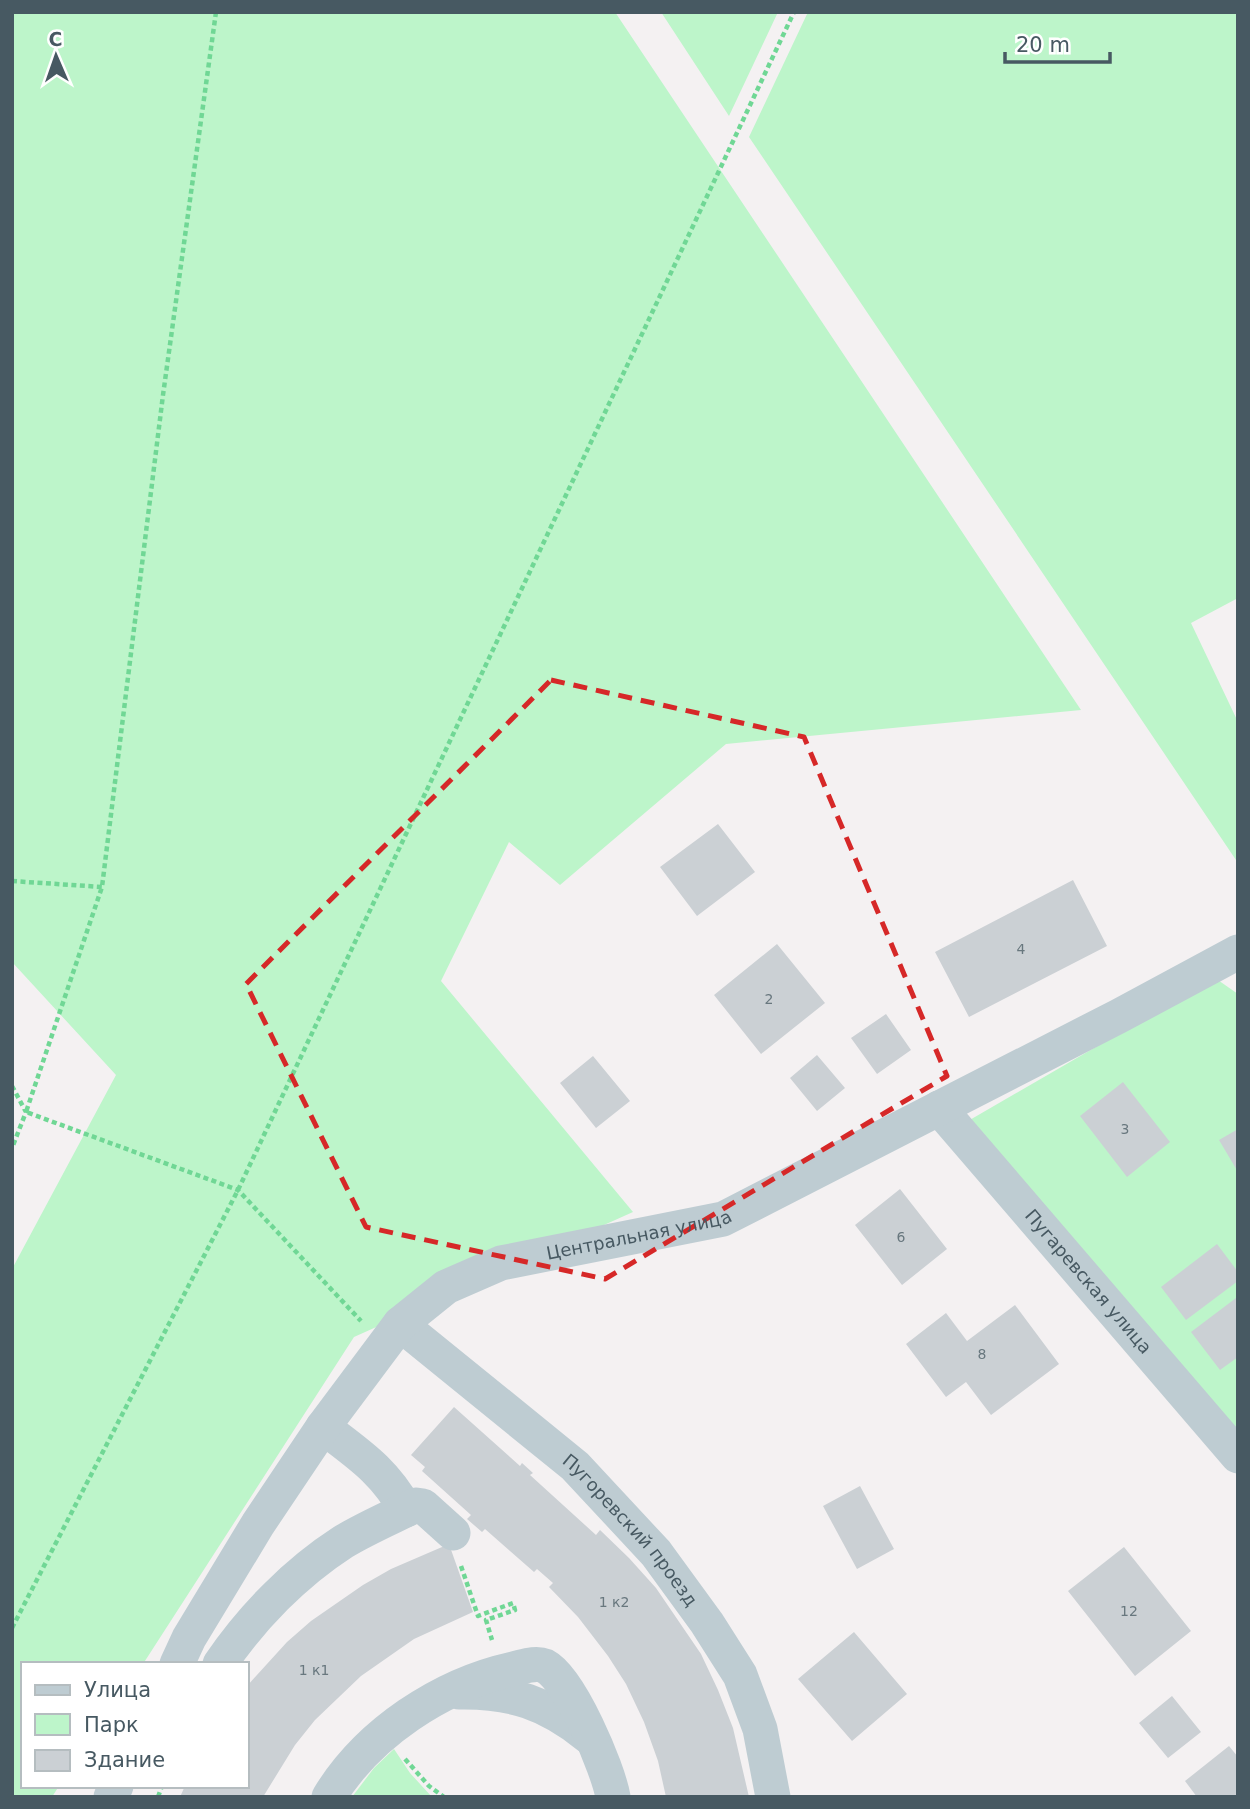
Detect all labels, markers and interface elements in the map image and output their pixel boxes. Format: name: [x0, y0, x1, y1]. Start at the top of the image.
north arrow: [21, 21, 91, 91]
scale bar: [1005, 21, 1110, 65]
text: С: [48, 28, 63, 50]
text: 20 m: [1016, 33, 1070, 57]
house number: 4: [1017, 941, 1026, 957]
house number: 2: [765, 991, 773, 1007]
house number: 3: [1121, 1121, 1129, 1137]
street label: Центральная улица: [544, 1205, 735, 1264]
street label: Пугаревская улица: [1021, 1205, 1156, 1358]
house number: 6: [897, 1229, 906, 1245]
house number: 8: [978, 1346, 986, 1362]
street label: Пугоревский проезд: [559, 1449, 702, 1610]
house number: 1 к2: [599, 1594, 629, 1610]
house number: 12: [1120, 1603, 1138, 1619]
legend: [21, 1662, 248, 1788]
house number: 1 к1: [299, 1662, 329, 1678]
text: Улица: [84, 1678, 151, 1702]
text: Парк: [84, 1713, 139, 1737]
text: Здание: [84, 1748, 165, 1772]

